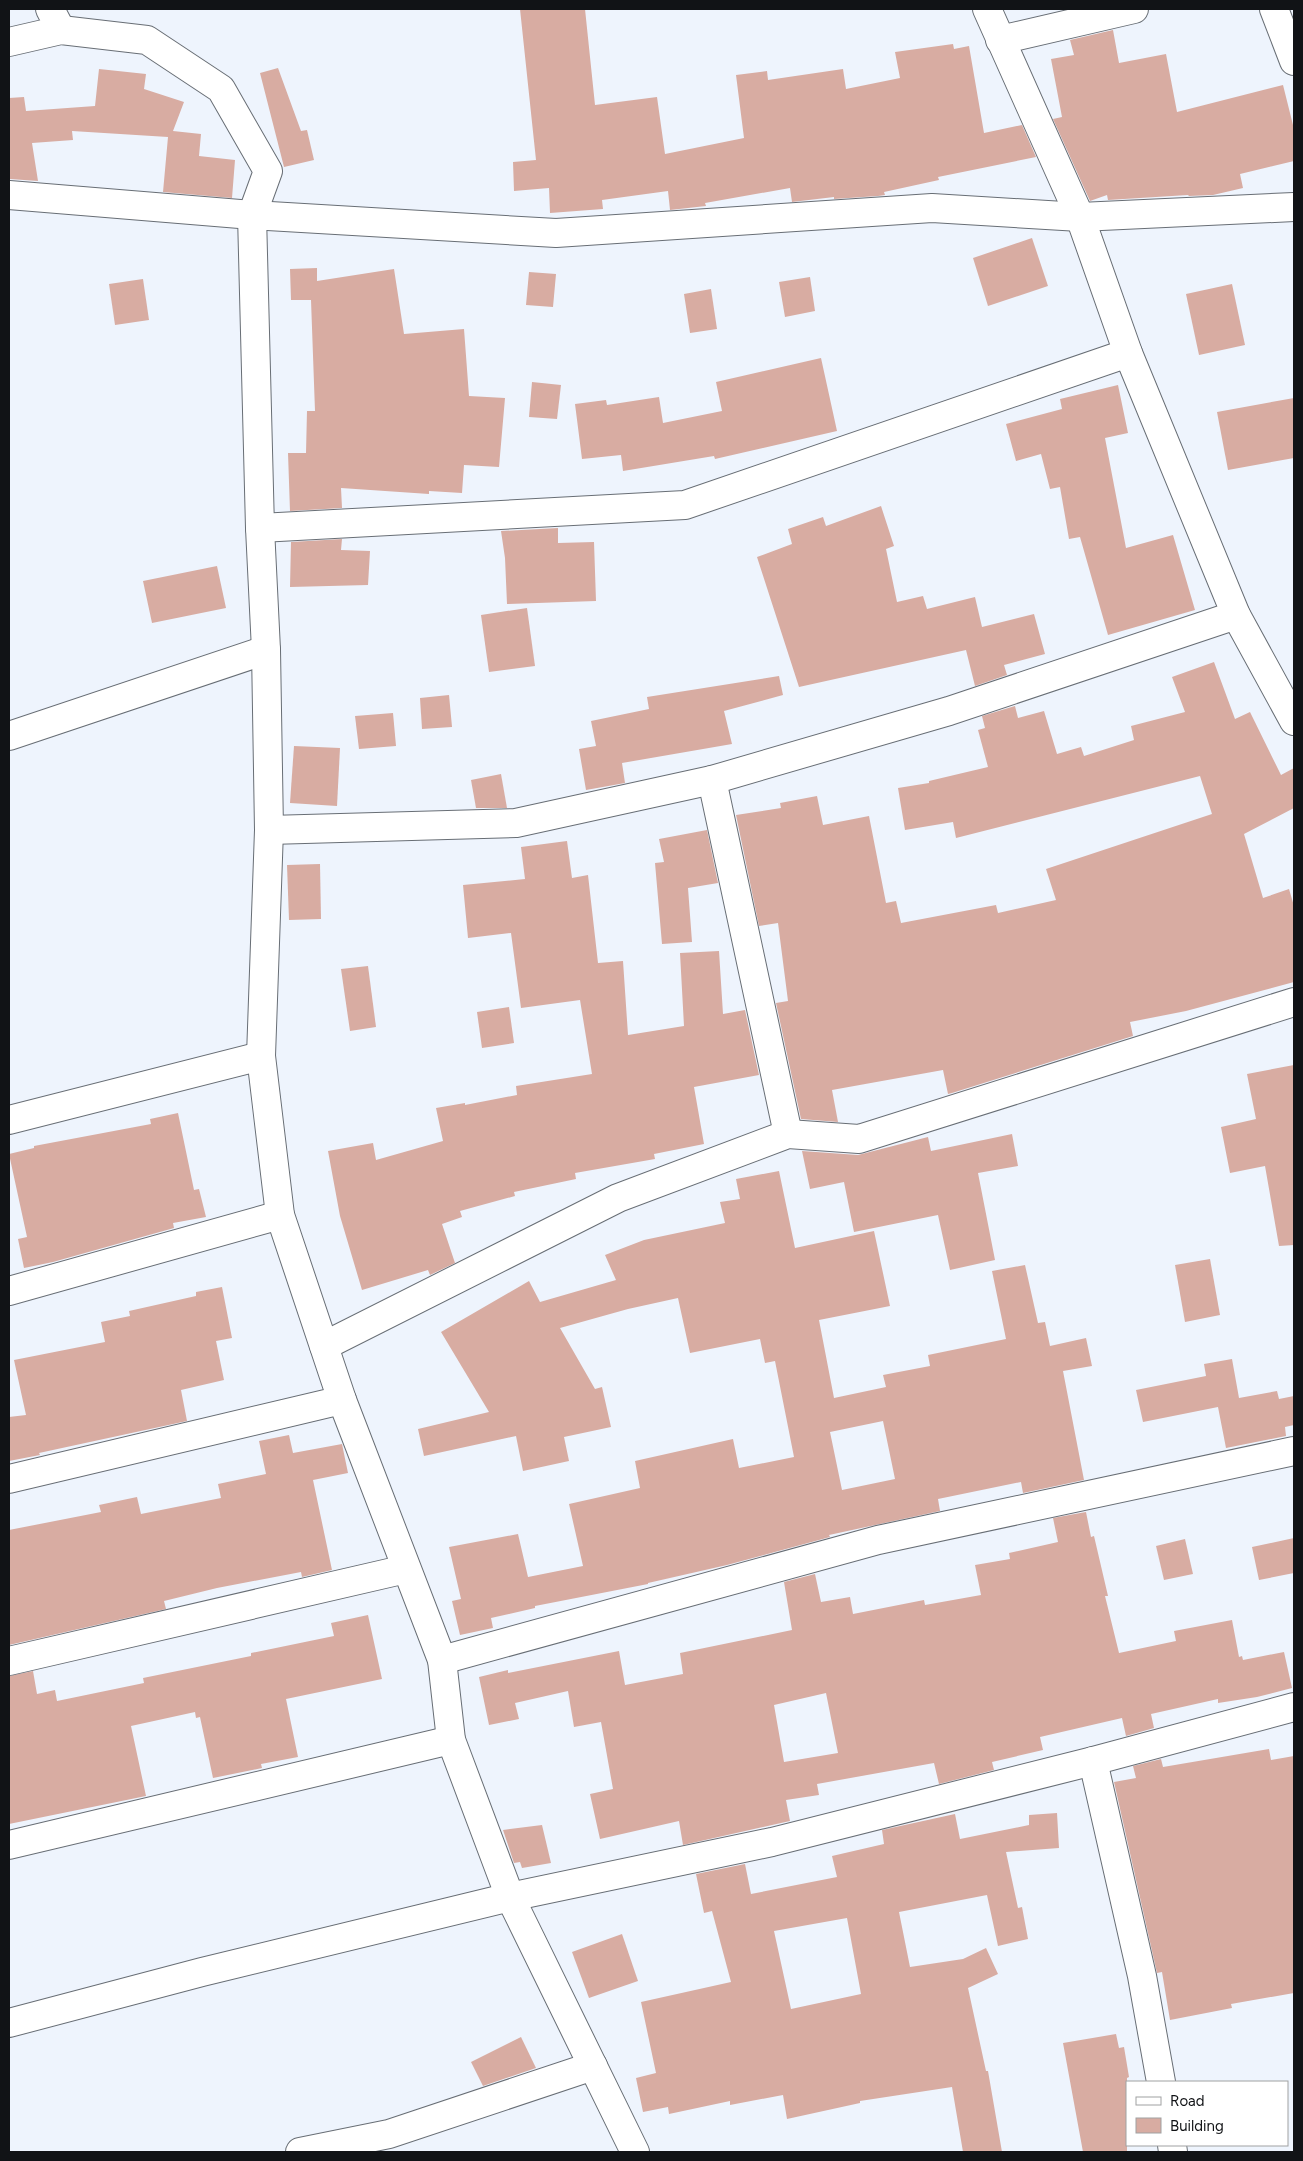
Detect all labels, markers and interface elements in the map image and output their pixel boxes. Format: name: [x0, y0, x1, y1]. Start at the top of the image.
legend: [1126, 2081, 1288, 2146]
text: Road: [1170, 2092, 1205, 2110]
text: Building: [1170, 2117, 1224, 2135]

